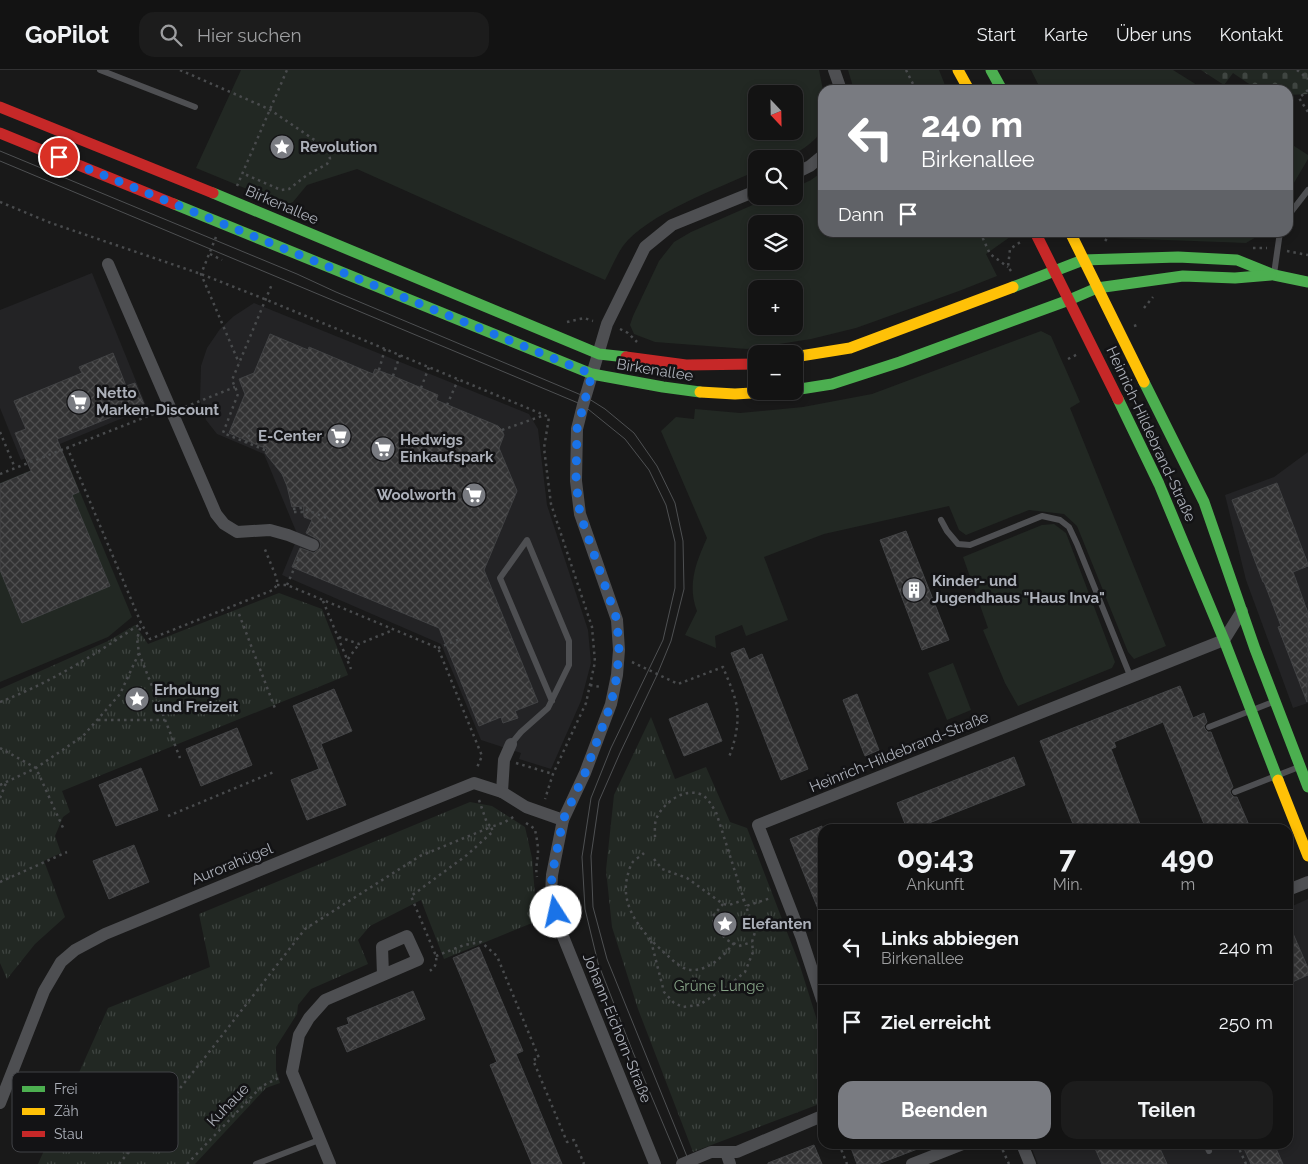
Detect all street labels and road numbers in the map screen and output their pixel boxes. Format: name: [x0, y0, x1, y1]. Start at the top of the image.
street label: Birkenallee: [243, 182, 321, 229]
street label: Heinrich-Hildebrand-Straße: [1102, 343, 1200, 525]
street label: Birkenallee: [615, 355, 695, 385]
street label: Heinrich-Hildebrand-Straße: [807, 708, 991, 796]
street label: Aurorahügel: [189, 839, 276, 888]
street label: Johann-Eichorn-Straße: [579, 951, 655, 1106]
street label: Kuhaue: [203, 1080, 253, 1130]

